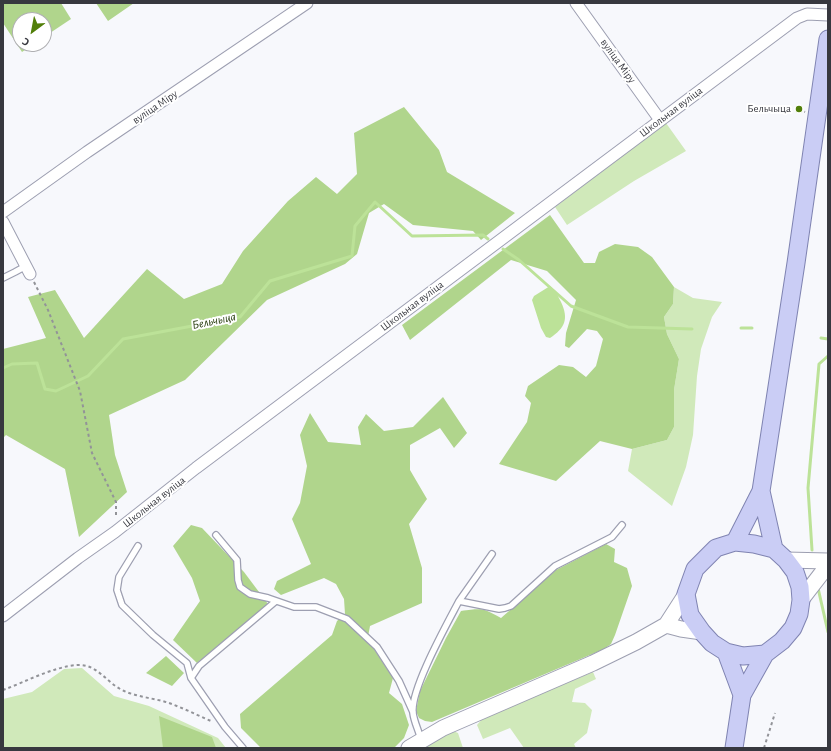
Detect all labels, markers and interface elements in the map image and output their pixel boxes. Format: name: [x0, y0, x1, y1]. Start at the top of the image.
north arrow: [12, 12, 52, 52]
text: С: [20, 35, 31, 48]
street label: вуліца Міру: [597, 36, 639, 86]
street label: Школьная вуліца: [637, 84, 705, 140]
street label: вуліца Міру: [130, 87, 180, 127]
place label: Бельчыца: [747, 102, 791, 116]
marker: Бельчыца: [794, 104, 804, 114]
street label: Школьная вуліца: [378, 278, 446, 334]
water label: Бельчыца: [191, 309, 237, 333]
street label: Школьная вуліца: [120, 474, 188, 530]

